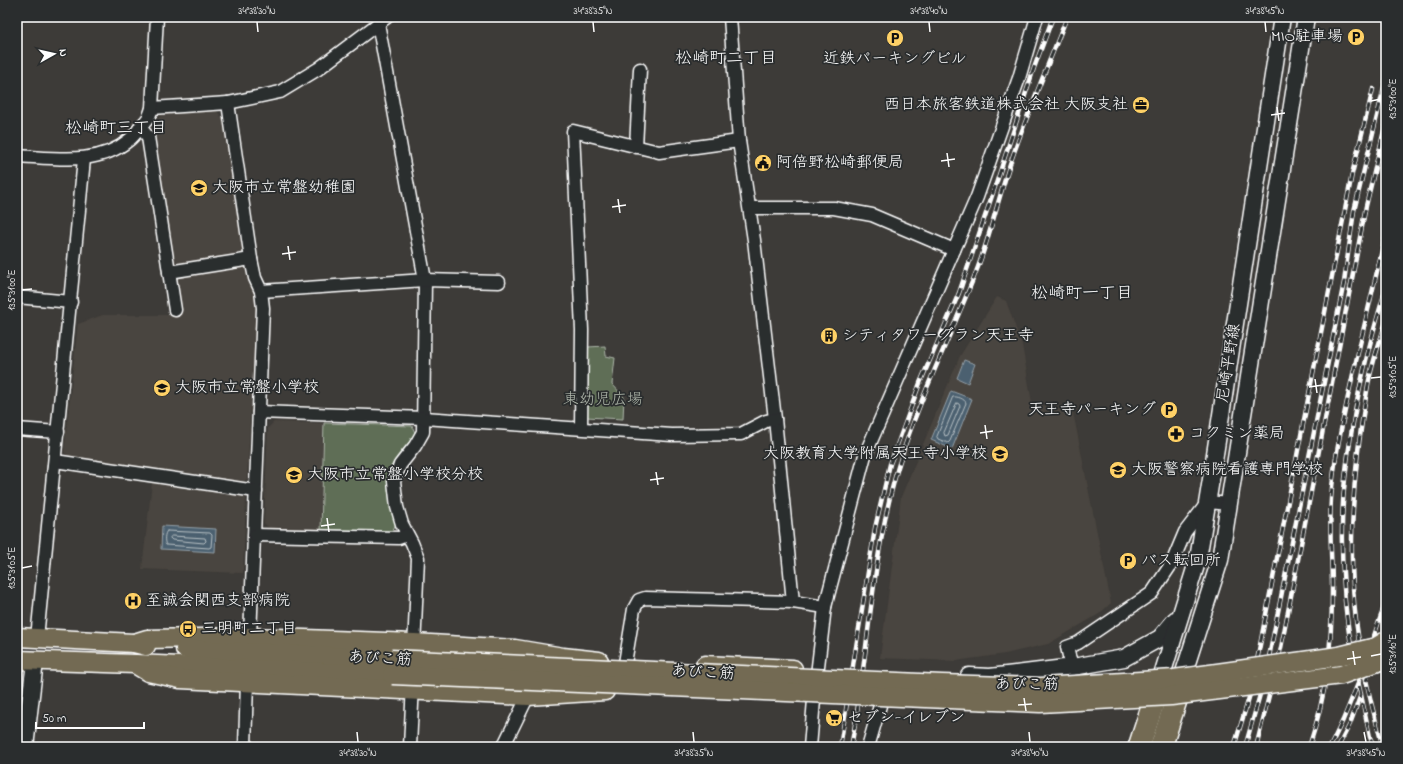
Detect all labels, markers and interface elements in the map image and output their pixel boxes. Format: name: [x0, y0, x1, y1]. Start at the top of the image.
text: 34°38'30"N: [238, 4, 276, 19]
text: 34°38'35"N: [574, 4, 613, 19]
text: 34°38'40"N: [910, 4, 948, 19]
text: 34°38'45"N: [1246, 4, 1285, 19]
place label: MIO駐車場: [1271, 25, 1343, 49]
parking icon: MIO駐車場: [1346, 27, 1366, 47]
parking icon: 近鉄パーキングビル: [885, 28, 905, 48]
north arrow: [34, 34, 74, 74]
district label: 松崎町二丁目: [675, 46, 777, 71]
place label: 近鉄パーキングビル: [823, 47, 967, 71]
text: N: [54, 48, 71, 58]
text: 135°31'00"E: [1386, 78, 1401, 120]
place label: 西日本旅客鉄道株式会社 大阪支社: [884, 93, 1128, 117]
office icon: 西日本旅客鉄道株式会社 大阪支社: [1131, 95, 1151, 115]
district label: 松崎町三丁目: [65, 116, 167, 141]
place label: 阿倍野松崎郵便局: [776, 151, 904, 175]
public building icon: 阿倍野松崎郵便局: [753, 153, 773, 173]
place label: 大阪市立常盤幼稚園: [212, 176, 356, 200]
school or university icon: 大阪市立常盤幼稚園: [189, 178, 209, 198]
text: 135°31'00"E: [5, 269, 20, 311]
district label: 松崎町一丁目: [1031, 281, 1133, 306]
street label: 尼崎平野線: [1211, 322, 1247, 404]
place label: シティタワーグラン天王寺: [842, 324, 1034, 348]
building icon: シティタワーグラン天王寺: [819, 326, 839, 346]
text: 135°31'05"E: [1386, 356, 1401, 398]
place label: 大阪市立常盤小学校: [175, 376, 319, 400]
school or university icon: 大阪市立常盤小学校: [152, 378, 172, 398]
park label: 東幼児広場: [563, 388, 643, 412]
place label: 天王寺パーキング: [1028, 398, 1156, 422]
parking icon: 天王寺パーキング: [1159, 400, 1179, 420]
place label: コクミン薬局: [1189, 422, 1285, 446]
pharmacy icon: コクミン薬局: [1166, 424, 1186, 444]
place label: 大阪教育大学附属天王寺小学校: [763, 442, 987, 466]
school or university icon: 大阪教育大学附属天王寺小学校: [990, 444, 1010, 464]
place label: 大阪警察病院看護専門学校: [1131, 458, 1323, 482]
school or university icon: 大阪警察病院看護専門学校: [1108, 460, 1128, 480]
place label: 大阪市立常盤小学校分校: [307, 463, 483, 487]
school or university icon: 大阪市立常盤小学校分校: [284, 465, 304, 485]
text: 135°31'05"E: [5, 547, 20, 589]
place label: バス転回所: [1141, 549, 1221, 573]
parking icon: バス転回所: [1118, 551, 1138, 571]
place label: 至誠会関西支部病院: [146, 589, 290, 613]
hospital icon: 至誠会関西支部病院: [123, 591, 143, 611]
place label: 三明町二丁目: [201, 617, 297, 641]
bus stop icon: 三明町二丁目: [178, 619, 198, 639]
text: 135°31'10"E: [1386, 634, 1401, 674]
street label: あびこ筋: [347, 645, 413, 673]
street label: あびこ筋: [670, 659, 736, 687]
street label: あびこ筋: [995, 673, 1059, 697]
scale bar: [36, 704, 144, 730]
place label: セブン-イレブン: [847, 706, 965, 730]
supermarket icon: セブン-イレブン: [824, 708, 844, 728]
text: 50 m: [42, 710, 66, 728]
text: 34°38'30"N: [339, 746, 377, 761]
text: 34°38'35"N: [675, 746, 714, 761]
text: 34°38'40"N: [1011, 746, 1049, 761]
text: 34°38'45"N: [1347, 746, 1386, 761]

